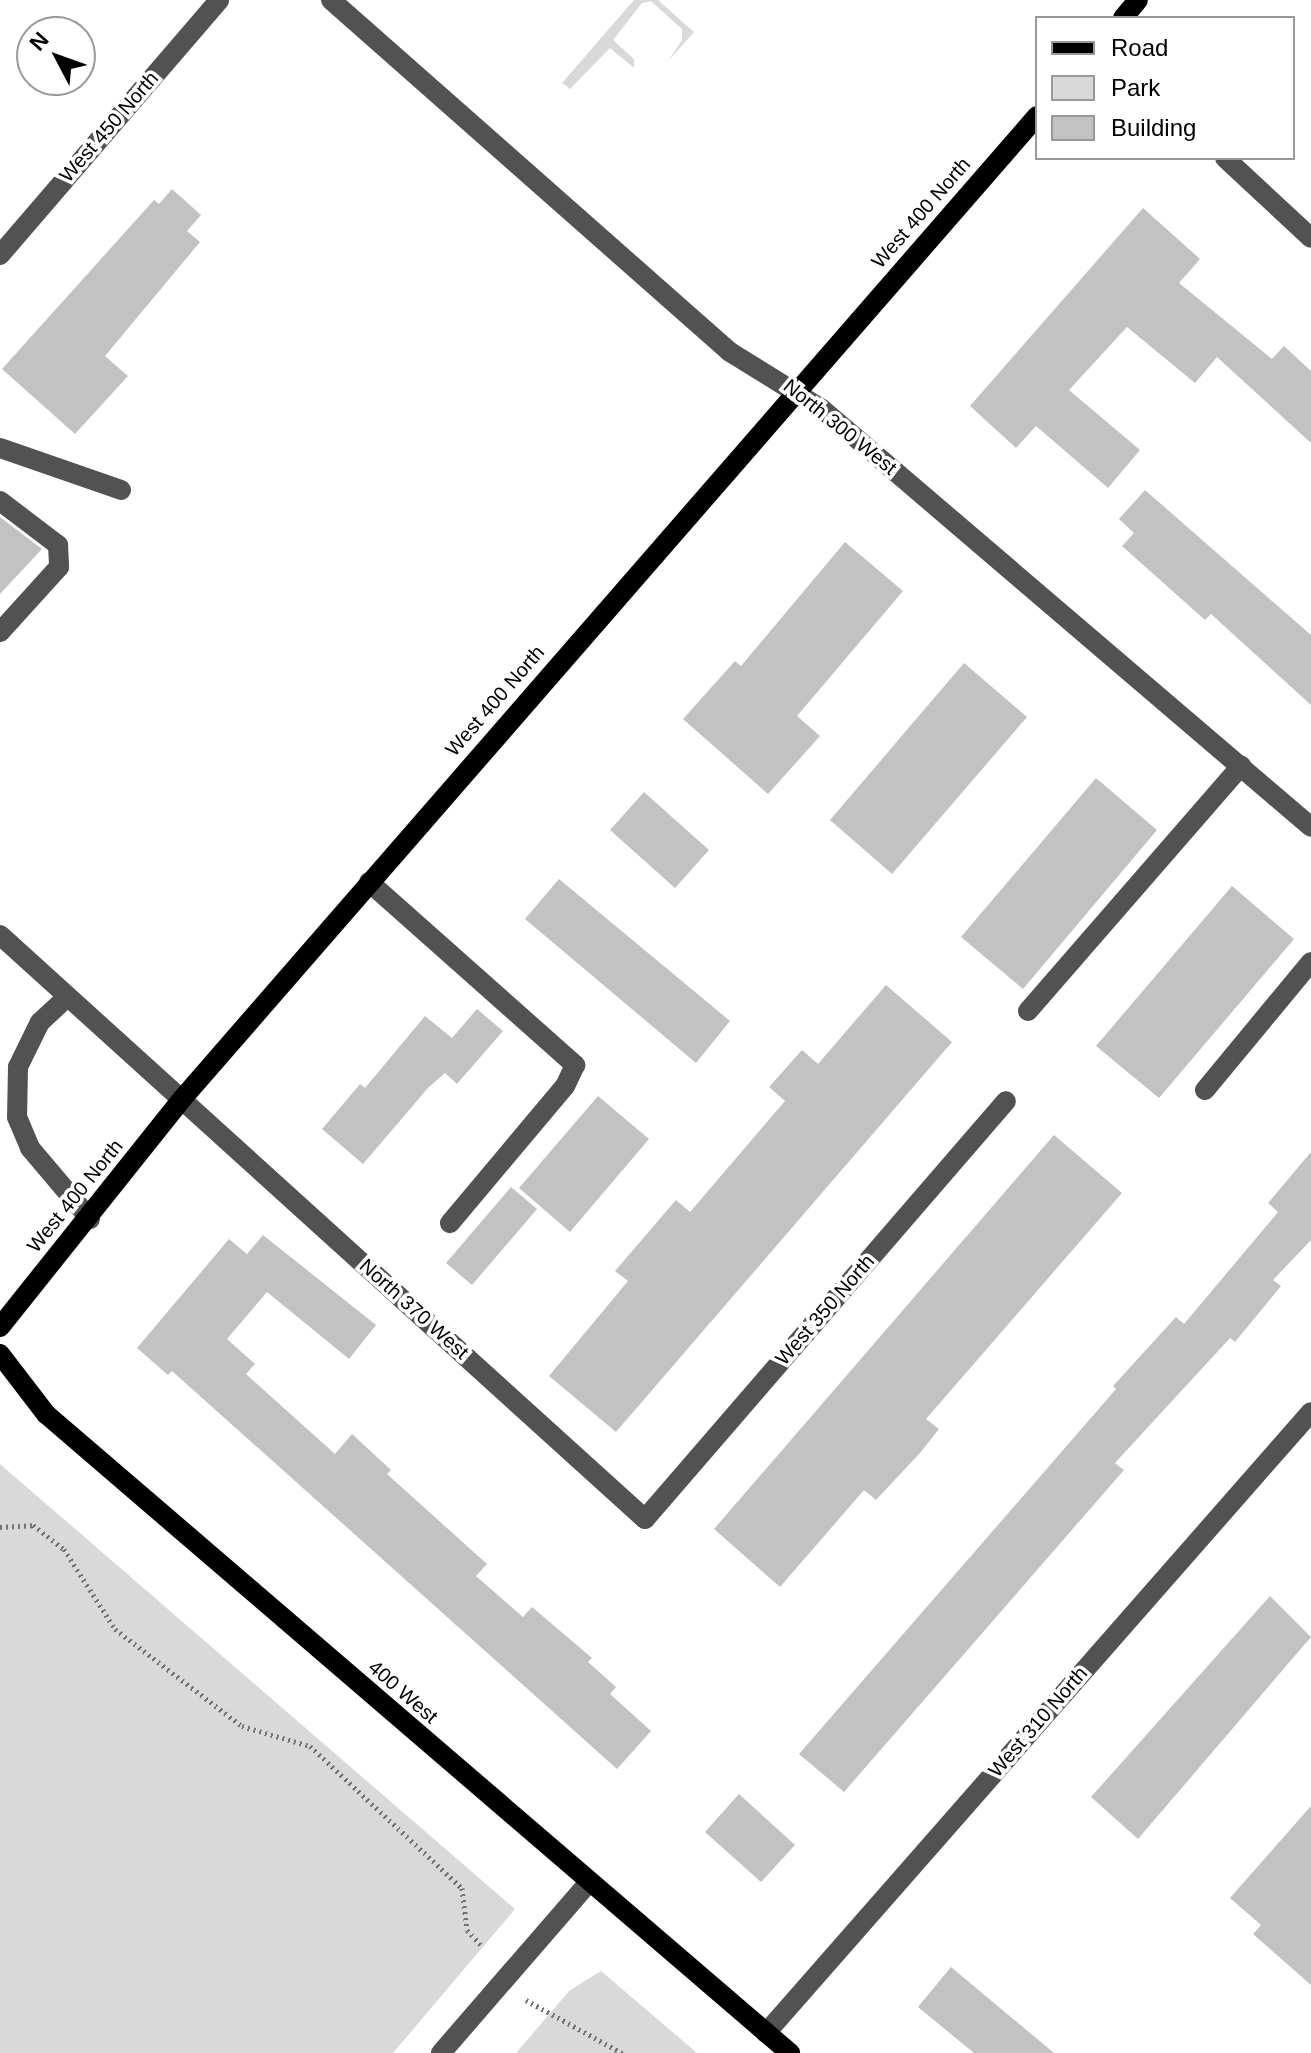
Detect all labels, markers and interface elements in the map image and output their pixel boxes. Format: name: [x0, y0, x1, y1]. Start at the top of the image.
north arrow: [16, 16, 96, 96]
legend: [1035, 16, 1295, 160]
text: N: [24, 27, 54, 55]
text: Road: [1111, 34, 1168, 61]
street label: West 450 North: [54, 67, 164, 187]
text: Park: [1111, 74, 1160, 101]
text: Building: [1111, 114, 1196, 141]
street label: West 400 North: [866, 153, 976, 273]
street label: North 300 West: [779, 374, 901, 480]
street label: West 400 North: [440, 641, 550, 761]
street label: West 400 North: [22, 1135, 128, 1257]
street label: West 350 North: [770, 1250, 880, 1370]
street label: North 370 West: [354, 1254, 474, 1364]
street label: 400 West: [363, 1655, 443, 1729]
street label: West 310 North: [983, 1662, 1093, 1782]

